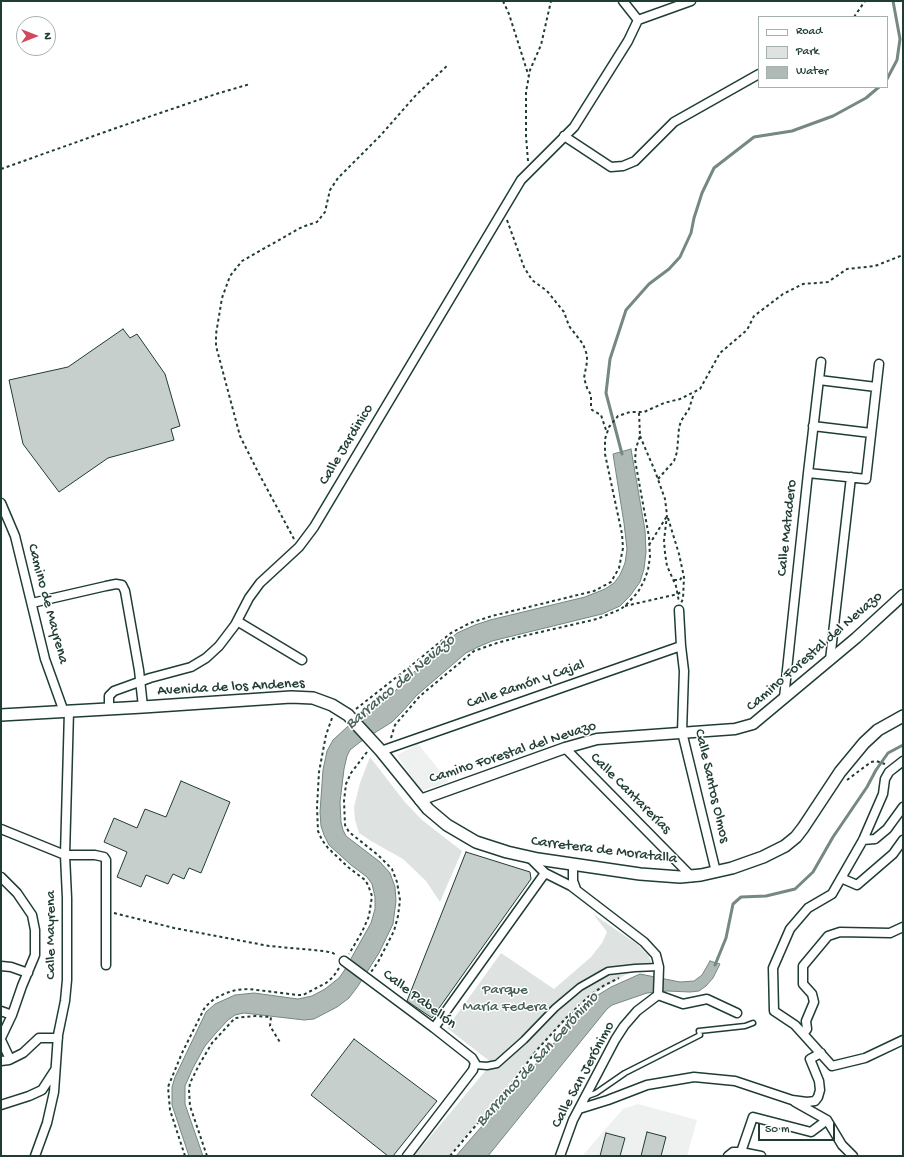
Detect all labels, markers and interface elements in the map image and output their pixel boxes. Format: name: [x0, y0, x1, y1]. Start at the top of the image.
north arrow: [16, 16, 56, 56]
legend: [758, 16, 888, 88]
text: Road: [796, 25, 822, 39]
text: N: [41, 32, 53, 40]
text: Park: [796, 45, 819, 59]
text: Water: [796, 65, 828, 79]
street label: Calle Jardinico: [316, 401, 378, 489]
street label: Calle Matadero: [774, 479, 802, 577]
street label: Camino de Mayrena: [22, 542, 72, 666]
street label: Camino Forestal del Nevazo: [743, 588, 887, 716]
water label: Barranco del Nevazo: [342, 632, 460, 734]
street label: Calle Ramón y Cajal: [465, 656, 587, 714]
street label: Avenida de los Andenes: [157, 675, 305, 701]
street label: Camino Forestal del Nevazo: [427, 717, 599, 789]
street label: Calle Santos Olmos: [689, 727, 733, 845]
street label: Calle Cantarerías: [586, 750, 674, 838]
street label: Carretera de Moratalla: [530, 833, 678, 869]
street label: Calle Mayrena: [43, 891, 61, 979]
street label: Calle Pabellón: [378, 966, 460, 1034]
park label: Parque María Federa: [463, 982, 547, 1017]
water label: Barranco de San Gerónimo: [472, 989, 604, 1131]
street label: Calle San Jerónimo: [548, 1019, 620, 1131]
scale bar: [760, 1115, 837, 1141]
text: 50 m: [765, 1123, 790, 1137]

